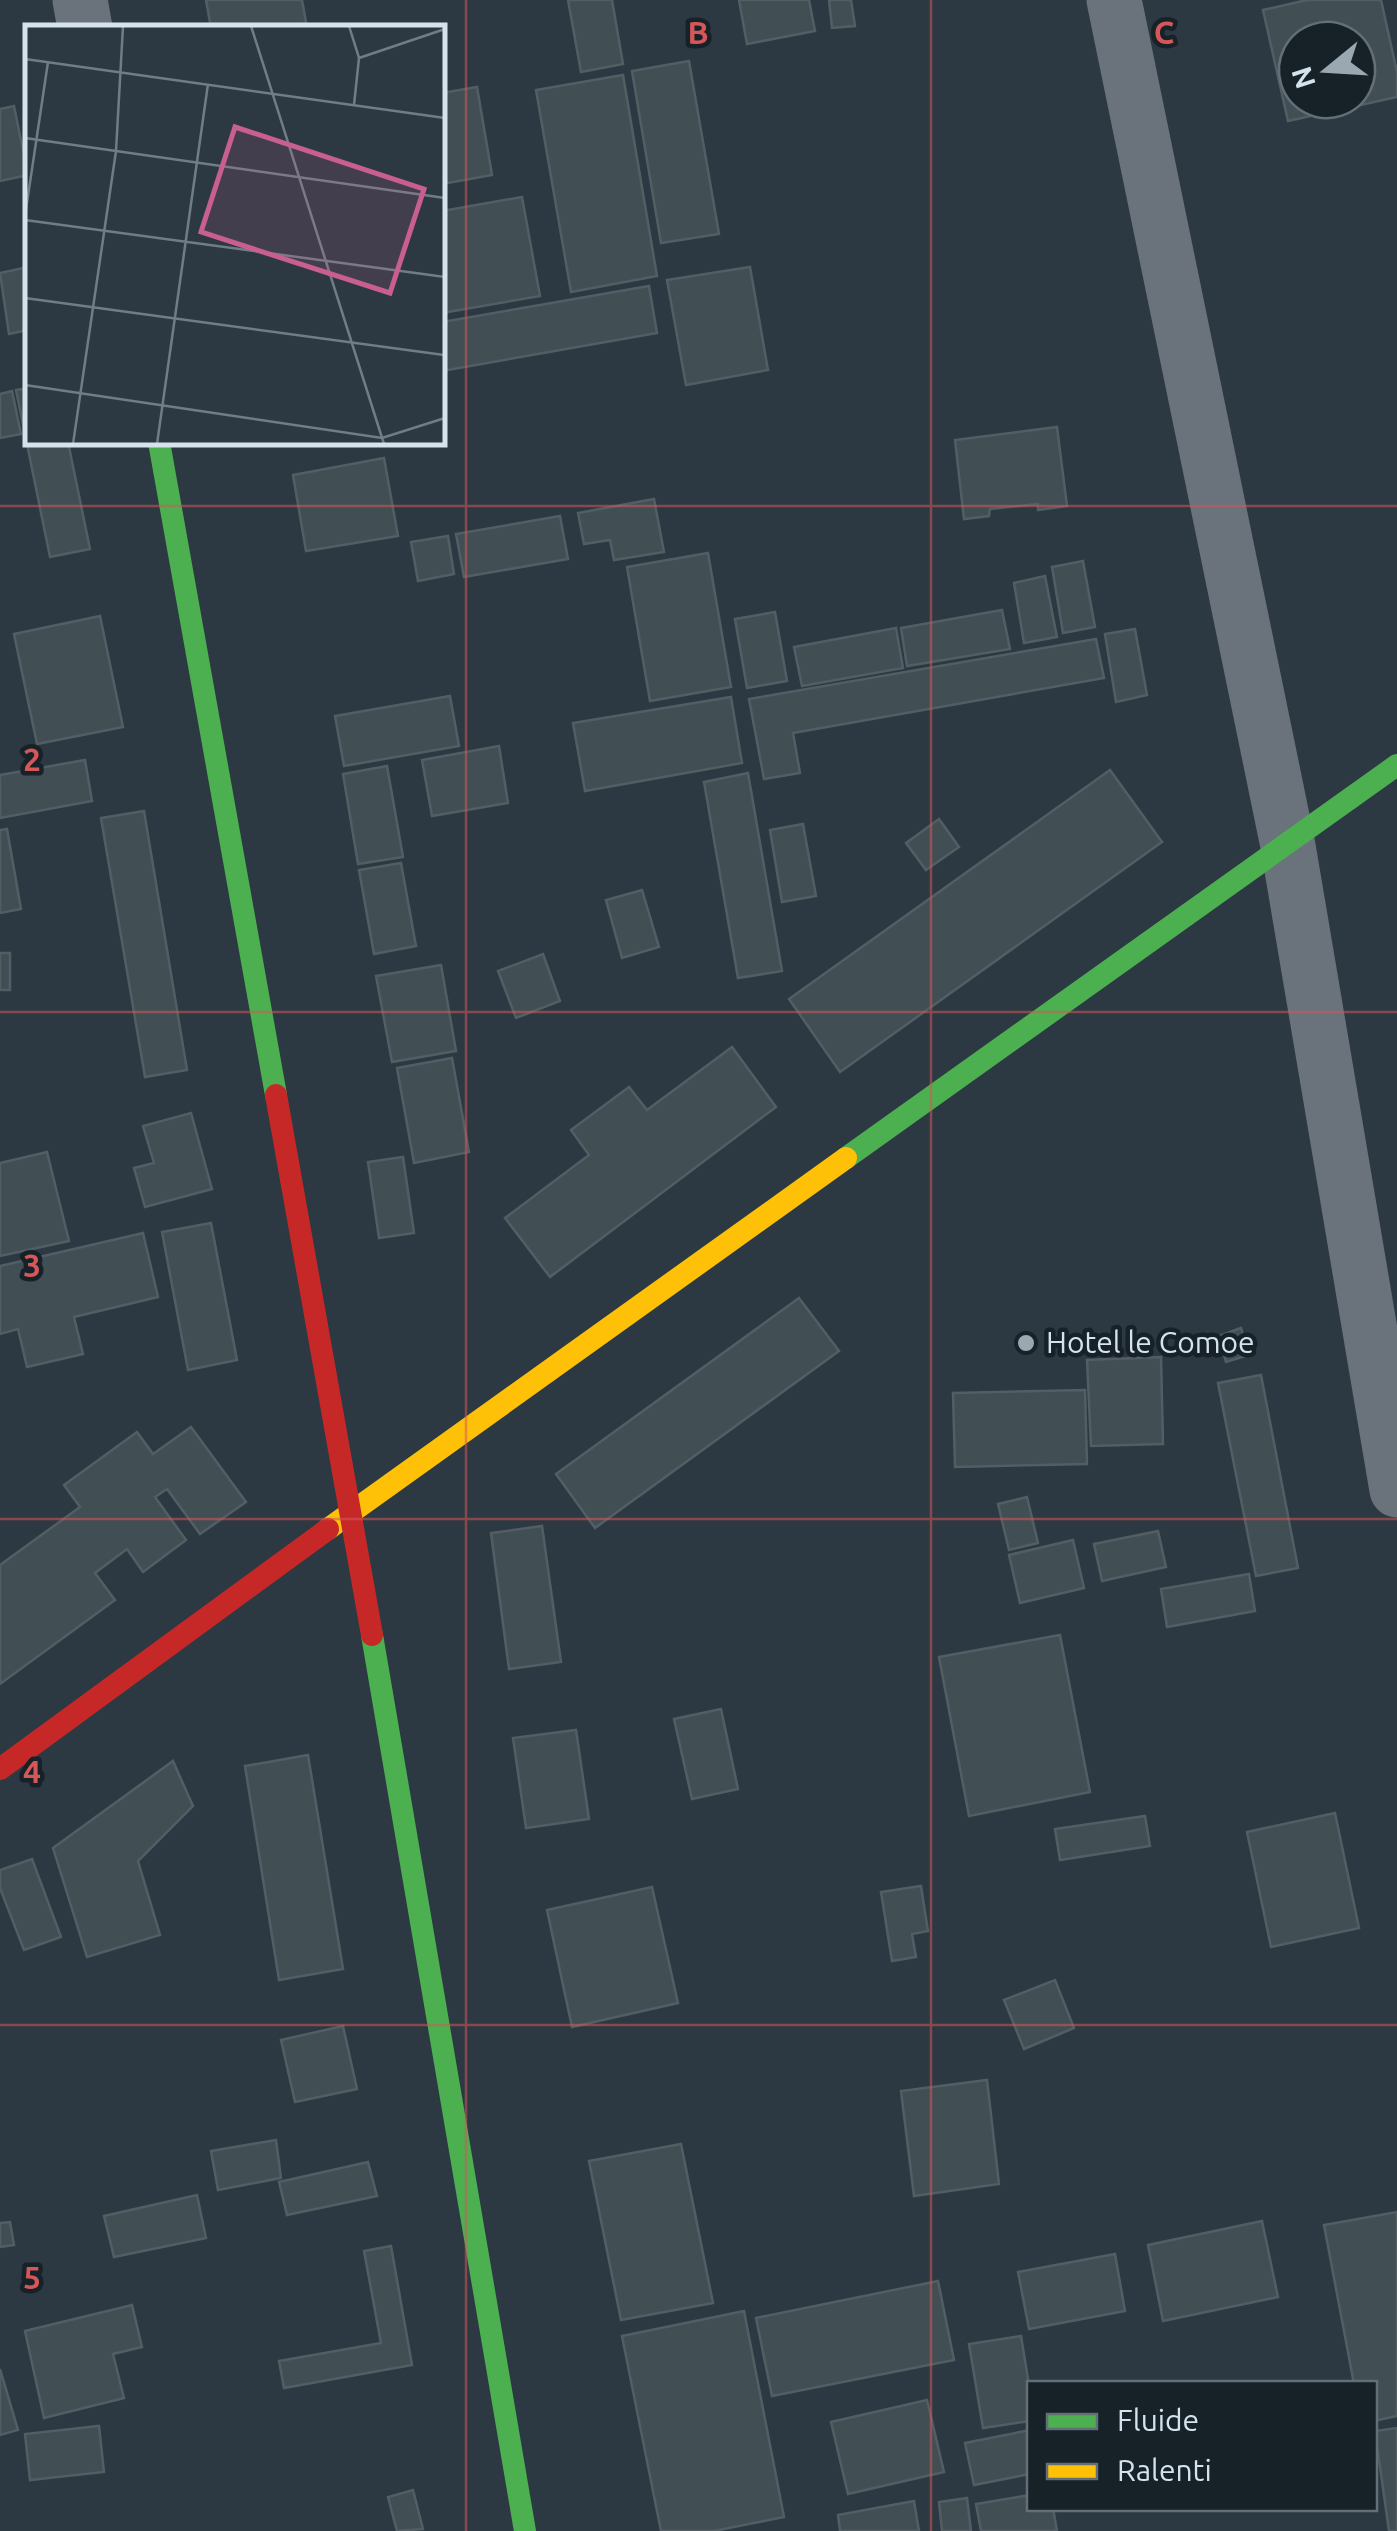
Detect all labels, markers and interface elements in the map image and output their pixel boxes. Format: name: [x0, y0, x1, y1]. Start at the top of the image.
text: B: [687, 14, 709, 50]
text: C: [1154, 14, 1174, 50]
north arrow: [1277, 20, 1377, 120]
inset map: [25, 25, 445, 445]
text: N: [1285, 63, 1321, 93]
text: 2: [23, 741, 41, 777]
text: 3: [23, 1247, 41, 1283]
place label: Hotel le Comoe: [1046, 1325, 1255, 1359]
marker: Hotel le Comoe: [1015, 1332, 1037, 1354]
text: 4: [23, 1753, 41, 1789]
text: 5: [23, 2259, 41, 2295]
legend: [1027, 2381, 1377, 2511]
text: Fluide: [1117, 2403, 1199, 2437]
text: Ralenti: [1117, 2453, 1212, 2487]

